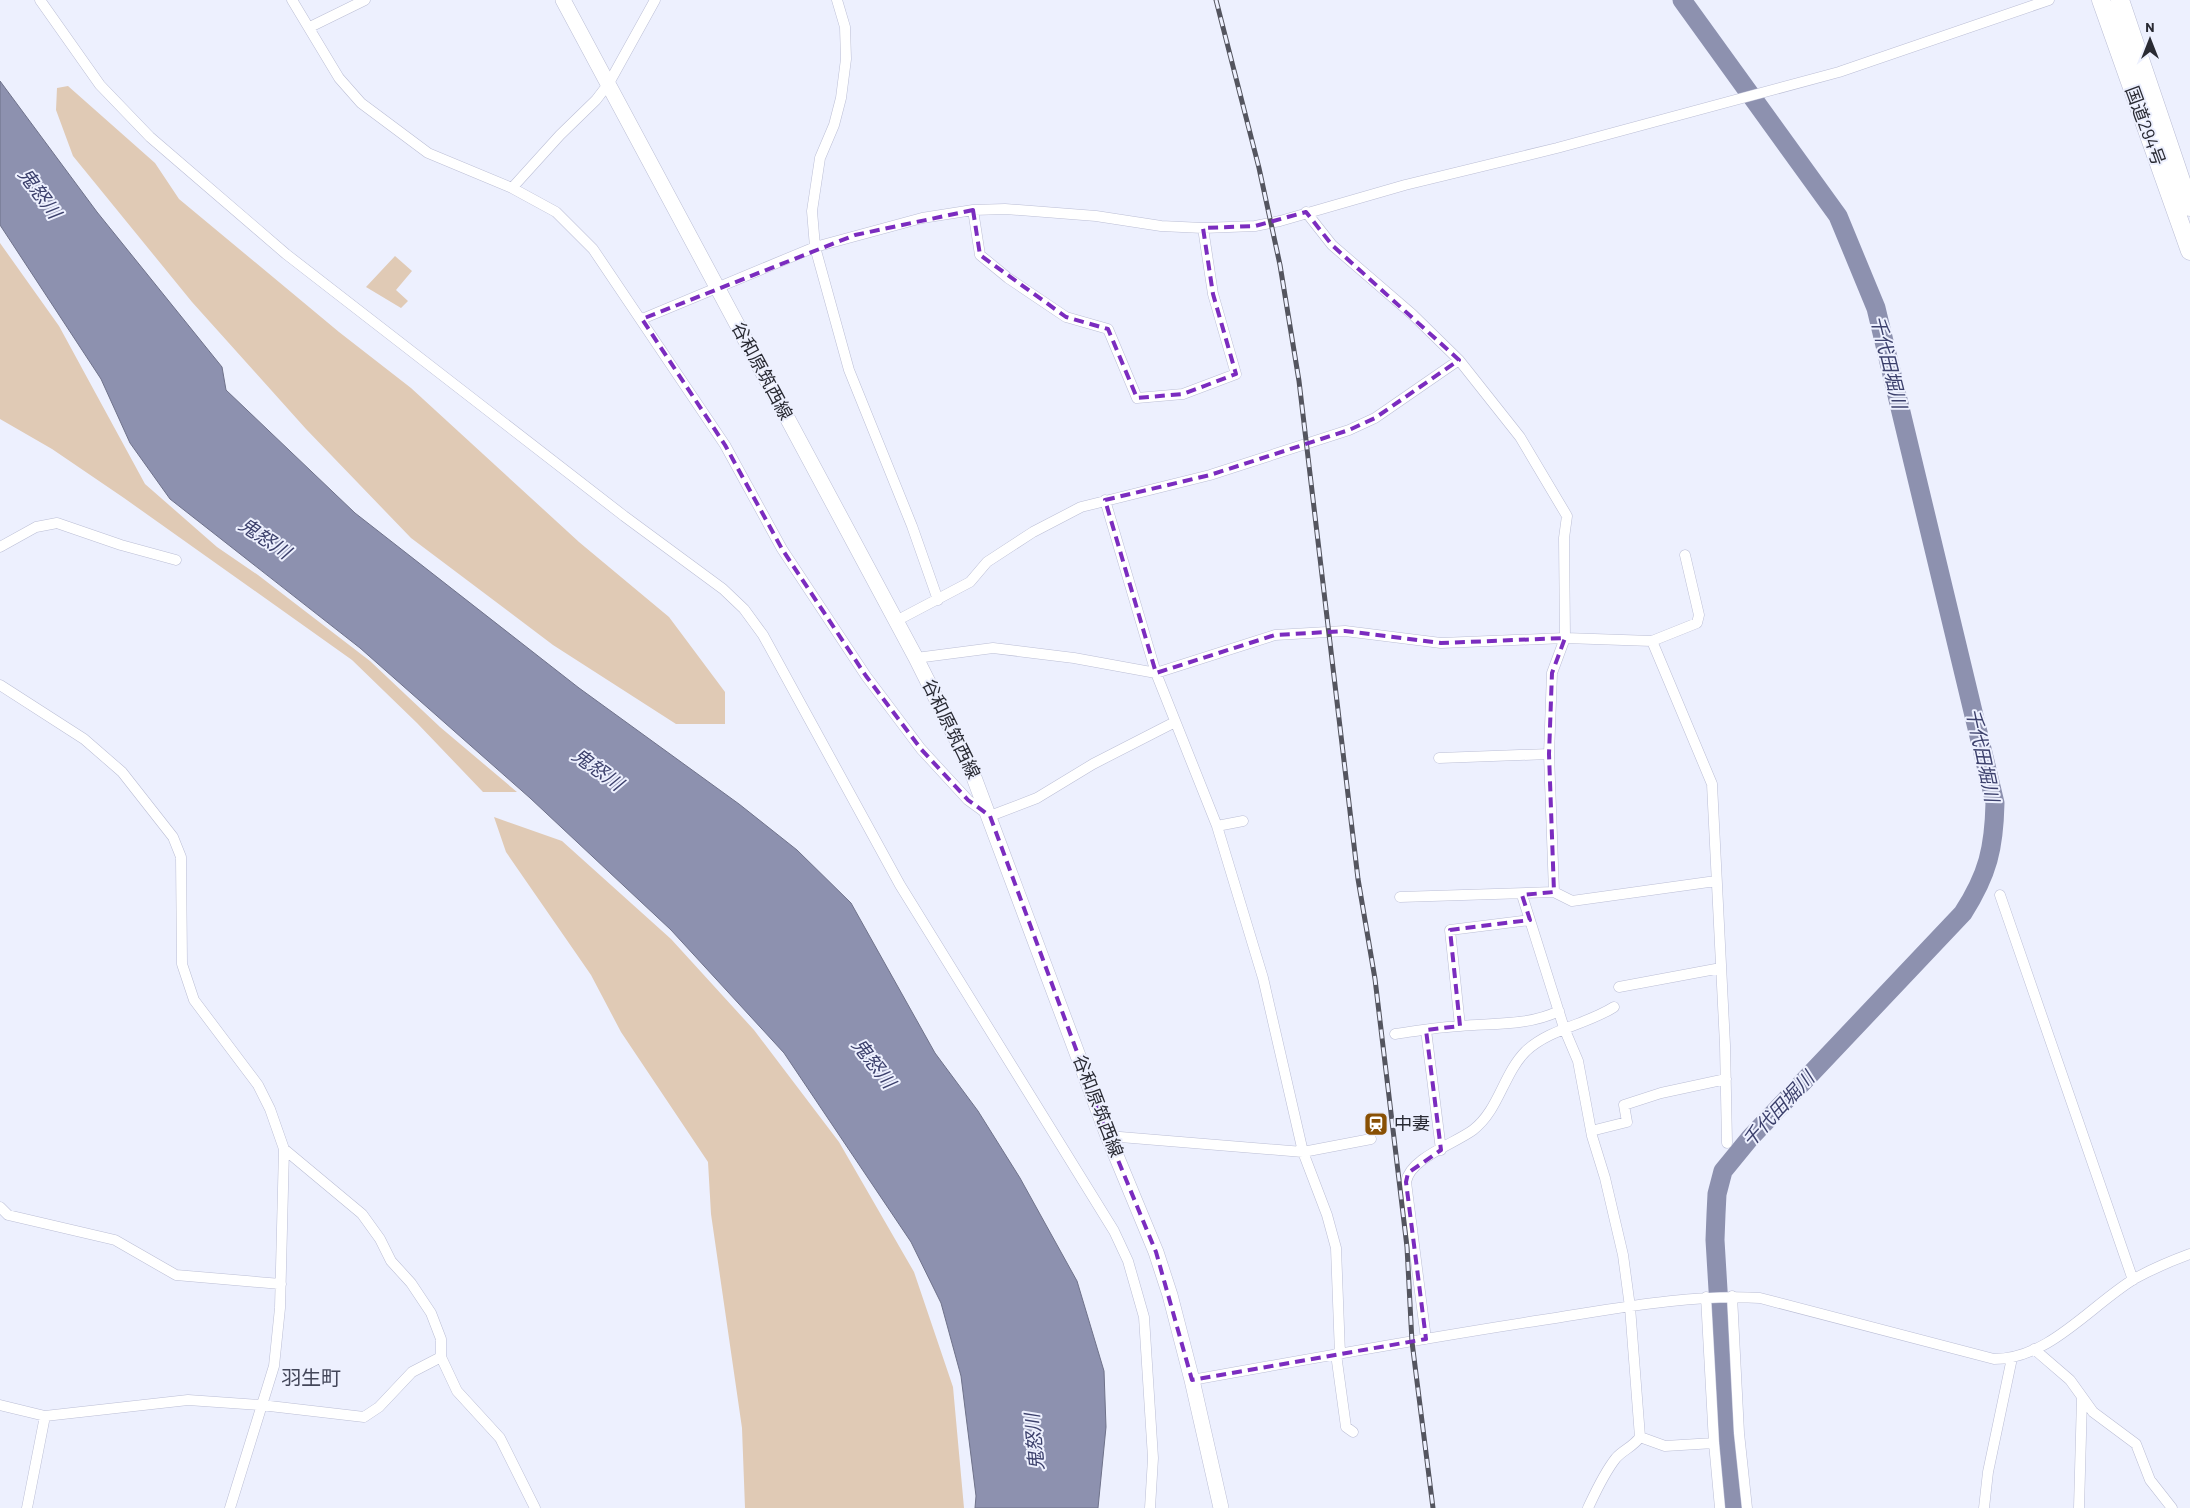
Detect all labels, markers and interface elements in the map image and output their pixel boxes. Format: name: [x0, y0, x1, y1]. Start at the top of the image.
north arrow: [2125, 15, 2175, 65]
text: N: [2145, 18, 2155, 35]
street label: 国道294号: [2121, 83, 2170, 168]
water label: 鬼怒川: [14, 163, 68, 224]
water label: 千代田堀川: [1867, 313, 1913, 413]
street label: 谷和原筑西線: [728, 318, 798, 423]
water label: 鬼怒川: [235, 512, 297, 564]
street label: 谷和原筑西線: [918, 675, 985, 782]
water label: 千代田堀川: [1962, 706, 2005, 806]
water label: 鬼怒川: [568, 743, 630, 796]
water label: 鬼怒川: [848, 1033, 902, 1094]
street label: 谷和原筑西線: [1069, 1051, 1129, 1160]
water label: 千代田堀川: [1737, 1065, 1820, 1151]
station icon: 中妻: [1363, 1111, 1389, 1137]
place label: 中妻: [1394, 1112, 1430, 1134]
district label: 羽生町: [281, 1365, 341, 1389]
water label: 鬼怒川: [1019, 1411, 1047, 1471]

